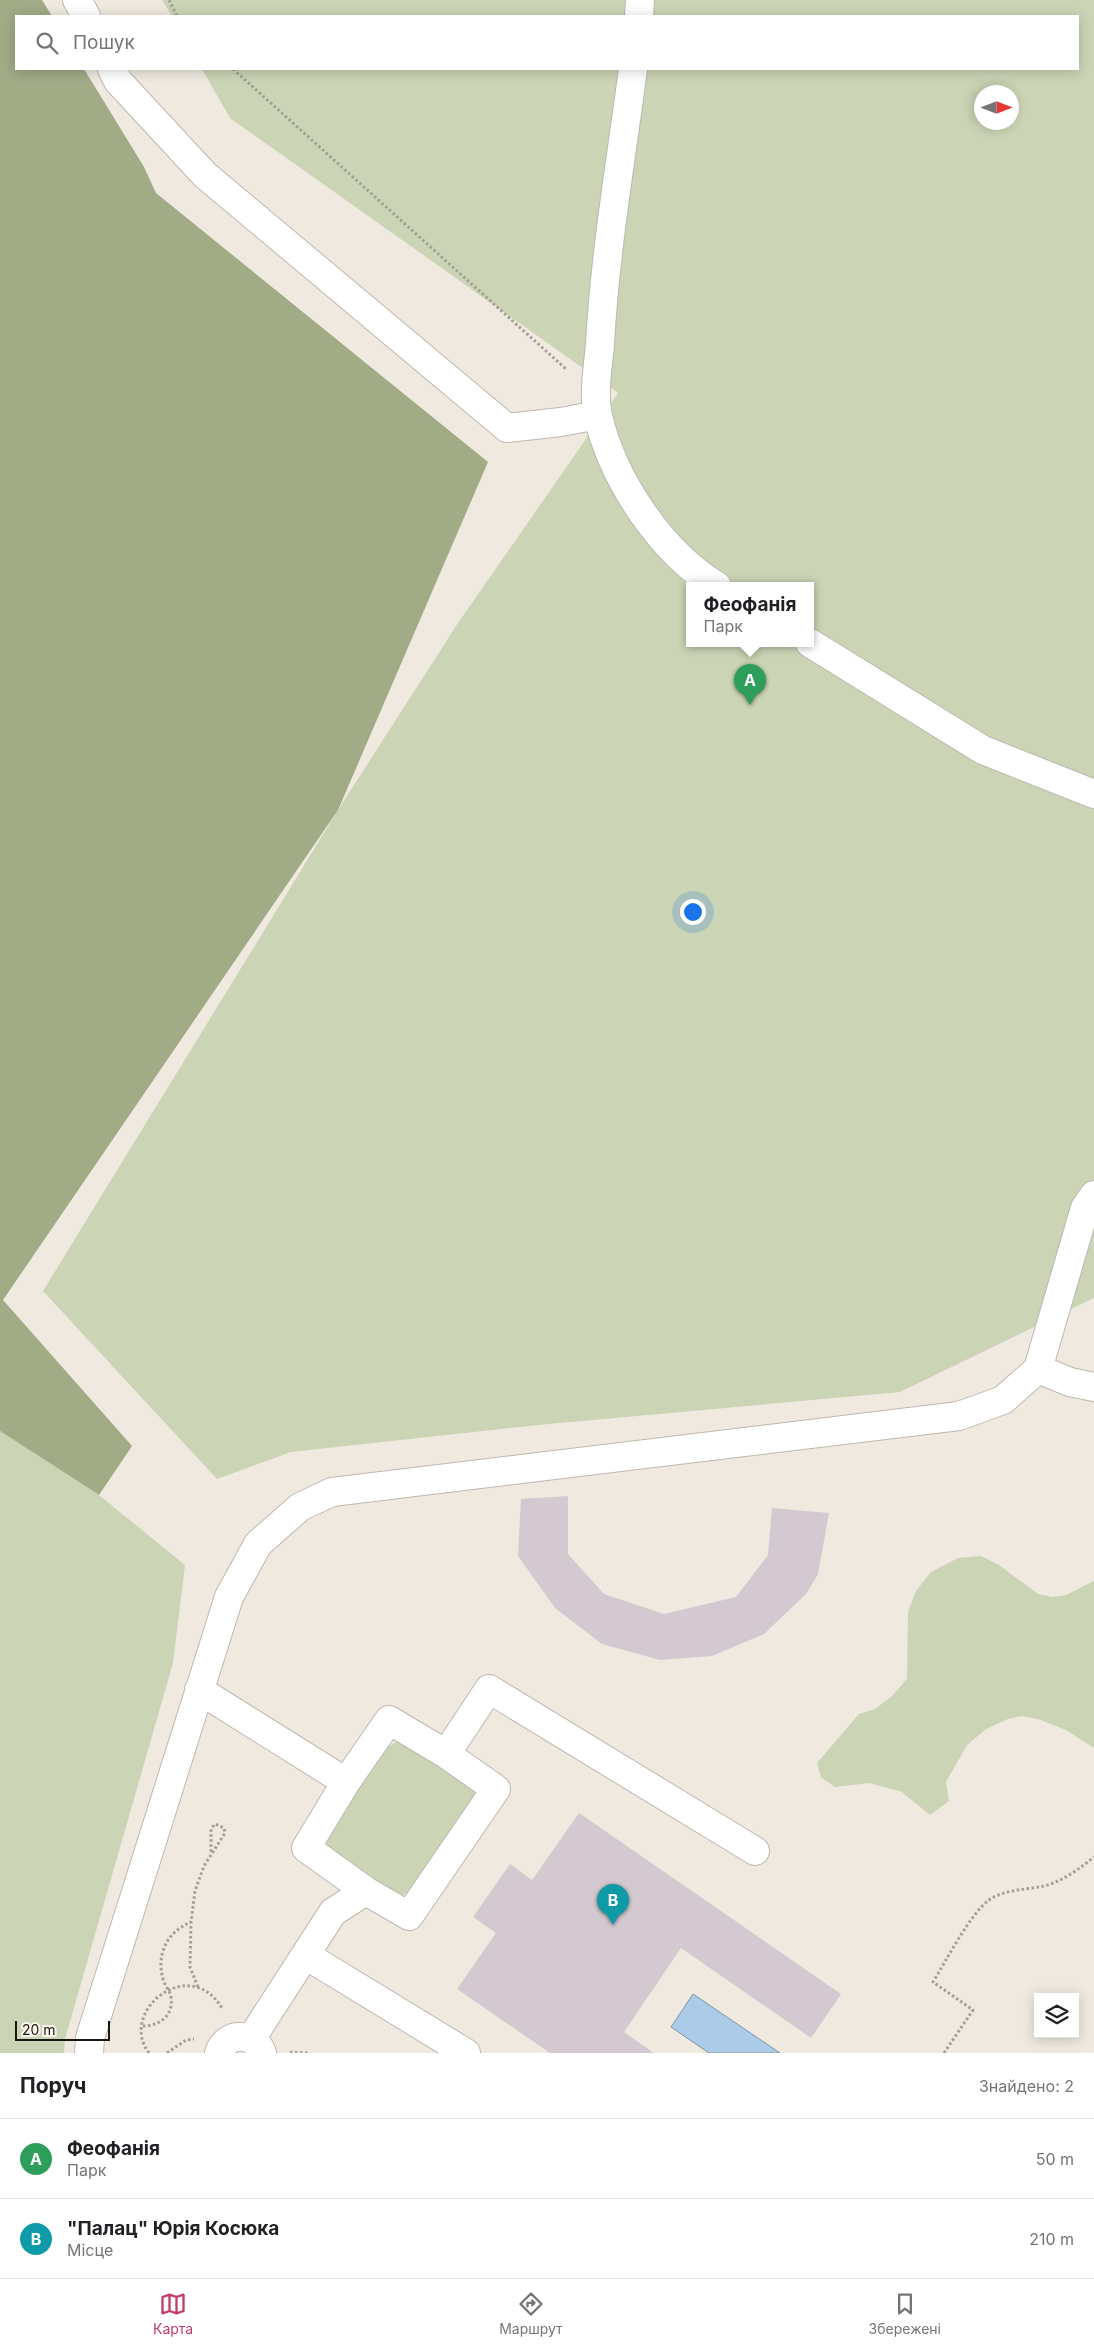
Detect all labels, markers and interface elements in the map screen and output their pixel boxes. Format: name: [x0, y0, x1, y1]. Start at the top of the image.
search box: [15, 15, 1079, 70]
icon: search: [33, 29, 61, 57]
text: Пошук: [73, 31, 135, 54]
north arrow: [974, 85, 1019, 130]
popup: [686, 582, 814, 647]
text: Феофанія: [704, 593, 796, 616]
text: Парк: [704, 616, 743, 636]
pin: A: [734, 664, 766, 705]
your location: [680, 899, 706, 925]
pin: B: [597, 1884, 629, 1925]
map controls: [1034, 1993, 1079, 2038]
button: layers: [1034, 1993, 1079, 2038]
scale bar: [15, 2018, 110, 2041]
text: 20 m: [22, 2021, 56, 2038]
text: Поруч: [20, 2073, 87, 2098]
text: Знайдено: 2: [979, 2076, 1074, 2096]
text: Феофанія: [67, 2137, 160, 2160]
text: A: [30, 2149, 42, 2169]
text: 50 m: [1036, 2149, 1074, 2169]
text: Парк: [67, 2160, 106, 2180]
text: "Палац" Юрія Косюка: [67, 2217, 279, 2240]
text: B: [31, 2229, 41, 2249]
text: 210 m: [1029, 2229, 1074, 2249]
text: Місце: [67, 2240, 113, 2260]
tab: Карта: [153, 2290, 193, 2337]
tab: Маршрут: [499, 2290, 563, 2337]
tab: Збережені: [869, 2290, 941, 2337]

